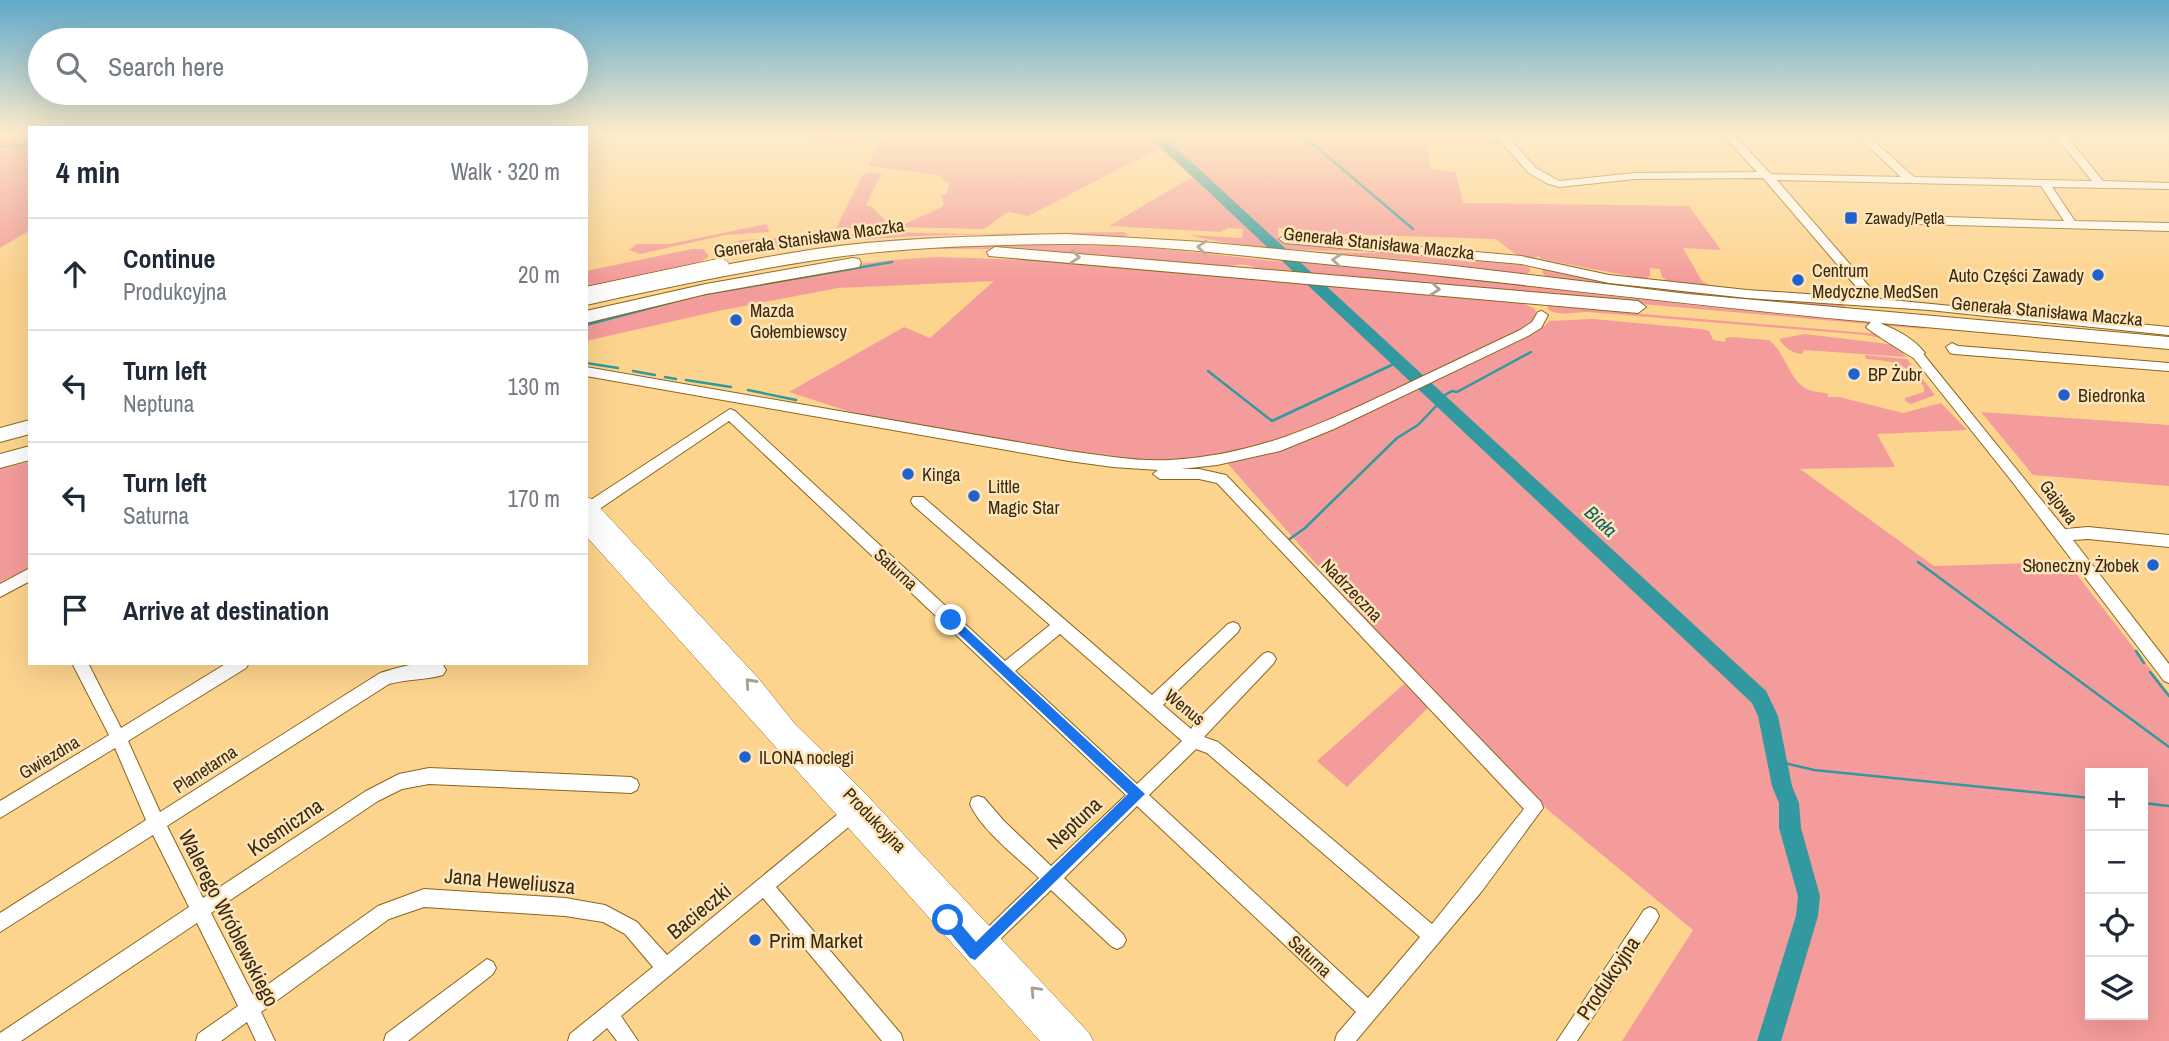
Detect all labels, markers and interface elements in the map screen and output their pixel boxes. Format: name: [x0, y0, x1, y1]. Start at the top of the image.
search box: [28, 28, 588, 105]
icon: search: [52, 48, 90, 86]
text: Search here: [108, 49, 224, 84]
text: 4 min: [56, 152, 120, 192]
text: Walk · 320 m: [451, 156, 560, 187]
place label: Zawady/Pętla: [1865, 207, 1945, 229]
marker: Zawady/Pętla: [1843, 210, 1859, 226]
street label: Generała Stanisława Maczka: [712, 212, 906, 264]
street label: Generała Stanisława Maczka: [1282, 221, 1476, 265]
one-way arrow: [1196, 240, 1207, 255]
text: Continue: [123, 241, 215, 276]
one-way arrow: [1070, 249, 1081, 264]
one-way arrow: [1332, 253, 1343, 268]
icon: ahead: [56, 255, 94, 293]
place label: Centrum Medyczne MedSen: [1812, 258, 1938, 304]
text: 20 m: [518, 259, 560, 290]
place label: Auto Części Zawady: [1948, 263, 2085, 288]
marker: Auto Części Zawady: [2090, 267, 2106, 283]
marker: Centrum Medyczne MedSen: [1790, 272, 1806, 288]
text: Produkcyjna: [123, 276, 227, 307]
one-way arrow: [1429, 281, 1440, 296]
street label: Generała Stanisława Maczka: [1950, 290, 2144, 332]
place label: Mazda Gołembiewscy: [750, 298, 847, 344]
marker: Mazda Gołembiewscy: [728, 312, 744, 328]
text: Turn left: [123, 353, 207, 388]
place label: BP Żubr: [1868, 362, 1922, 387]
marker: BP Żubr: [1846, 366, 1862, 382]
icon: left: [56, 367, 94, 405]
text: 130 m: [508, 371, 560, 402]
place label: Biedronka: [2078, 383, 2145, 408]
marker: Biedronka: [2056, 387, 2072, 403]
text: Neptuna: [123, 388, 194, 419]
place label: Kinga: [922, 462, 961, 487]
text: Turn left: [123, 465, 207, 500]
marker: Kinga: [900, 466, 916, 482]
place label: Little Magic Star: [988, 474, 1059, 520]
street label: Gajowa: [2034, 474, 2084, 530]
icon: left: [56, 479, 94, 517]
text: 170 m: [508, 483, 560, 514]
marker: Little Magic Star: [966, 488, 982, 504]
water label: Biała: [1579, 499, 1623, 543]
text: Saturna: [123, 500, 189, 531]
street label: Saturna: [869, 542, 923, 596]
street label: Nadrzeczna: [1316, 553, 1388, 627]
place label: Słoneczny Żłobek: [2023, 553, 2140, 578]
marker: Słoneczny Żłobek: [2145, 557, 2161, 573]
icon: arrive: [56, 591, 94, 629]
text: Arrive at destination: [123, 593, 329, 628]
route end: [935, 604, 966, 635]
one-way arrow: [745, 678, 758, 691]
street label: Wenus: [1159, 683, 1211, 731]
street label: Gwiezdna: [14, 729, 84, 785]
street label: Planetarna: [168, 739, 242, 799]
place label: ILONA noclegi: [759, 745, 854, 770]
marker: ILONA noclegi: [737, 749, 753, 765]
map controls: [2085, 768, 2148, 1020]
button: +: [2085, 768, 2148, 831]
street label: Produkcyjna: [838, 782, 912, 858]
street label: Neptuna: [1040, 790, 1108, 856]
street label: Kosmiczna: [242, 791, 329, 863]
street label: Walerego Wróblewskiego: [172, 824, 286, 1012]
button: −: [2085, 831, 2148, 894]
street label: Jana Heweliusza: [443, 861, 577, 901]
street label: Bacieczki: [661, 876, 737, 946]
button: locate: [2085, 894, 2148, 957]
route start: [932, 904, 963, 935]
place label: Prim Market: [769, 926, 863, 955]
street label: Saturna: [1283, 929, 1337, 983]
street label: Produkcyjna: [1569, 930, 1647, 1025]
marker: Prim Market: [747, 932, 763, 948]
button: layers: [2085, 957, 2148, 1020]
one-way arrow: [1031, 986, 1043, 999]

